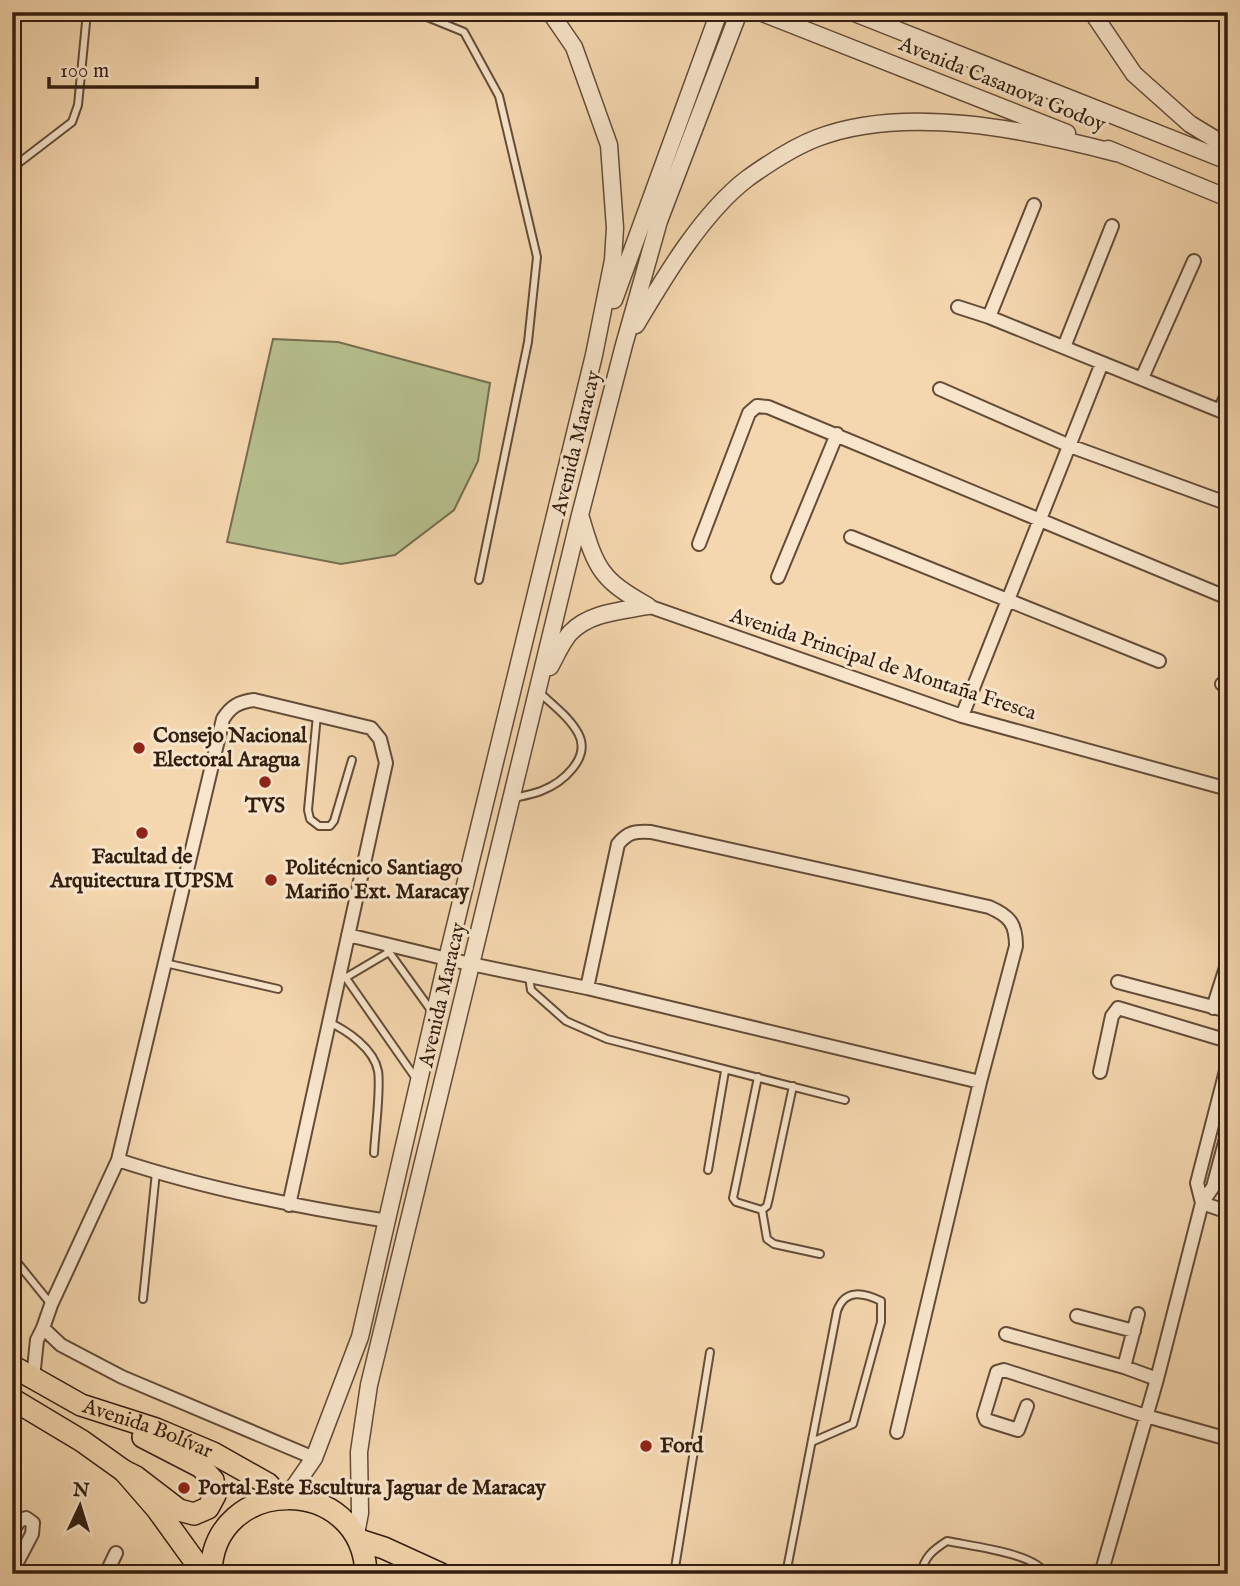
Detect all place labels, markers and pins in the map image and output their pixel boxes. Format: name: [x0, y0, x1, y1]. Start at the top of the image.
place label: Consejo Nacional Electoral Aragua: [153, 723, 308, 774]
marker: Consejo Nacional Electoral Aragua: [131, 740, 147, 756]
marker: TVS: [257, 774, 273, 790]
place label: TVS: [244, 793, 285, 820]
marker: Facultad de Arquitectura IUPSM: [134, 825, 150, 841]
place label: Facultad de Arquitectura IUPSM: [49, 844, 234, 895]
place label: Politécnico Santiago Mariño Ext. Maracay: [285, 855, 470, 906]
marker: Politécnico Santiago Mariño Ext. Maracay: [263, 872, 279, 888]
place label: Ford: [660, 1433, 704, 1460]
marker: Ford: [638, 1438, 654, 1454]
place label: Portal Este Escultura Jaguar de Maracay: [198, 1475, 546, 1502]
marker: Portal Este Escultura Jaguar de Maracay: [176, 1480, 192, 1496]

